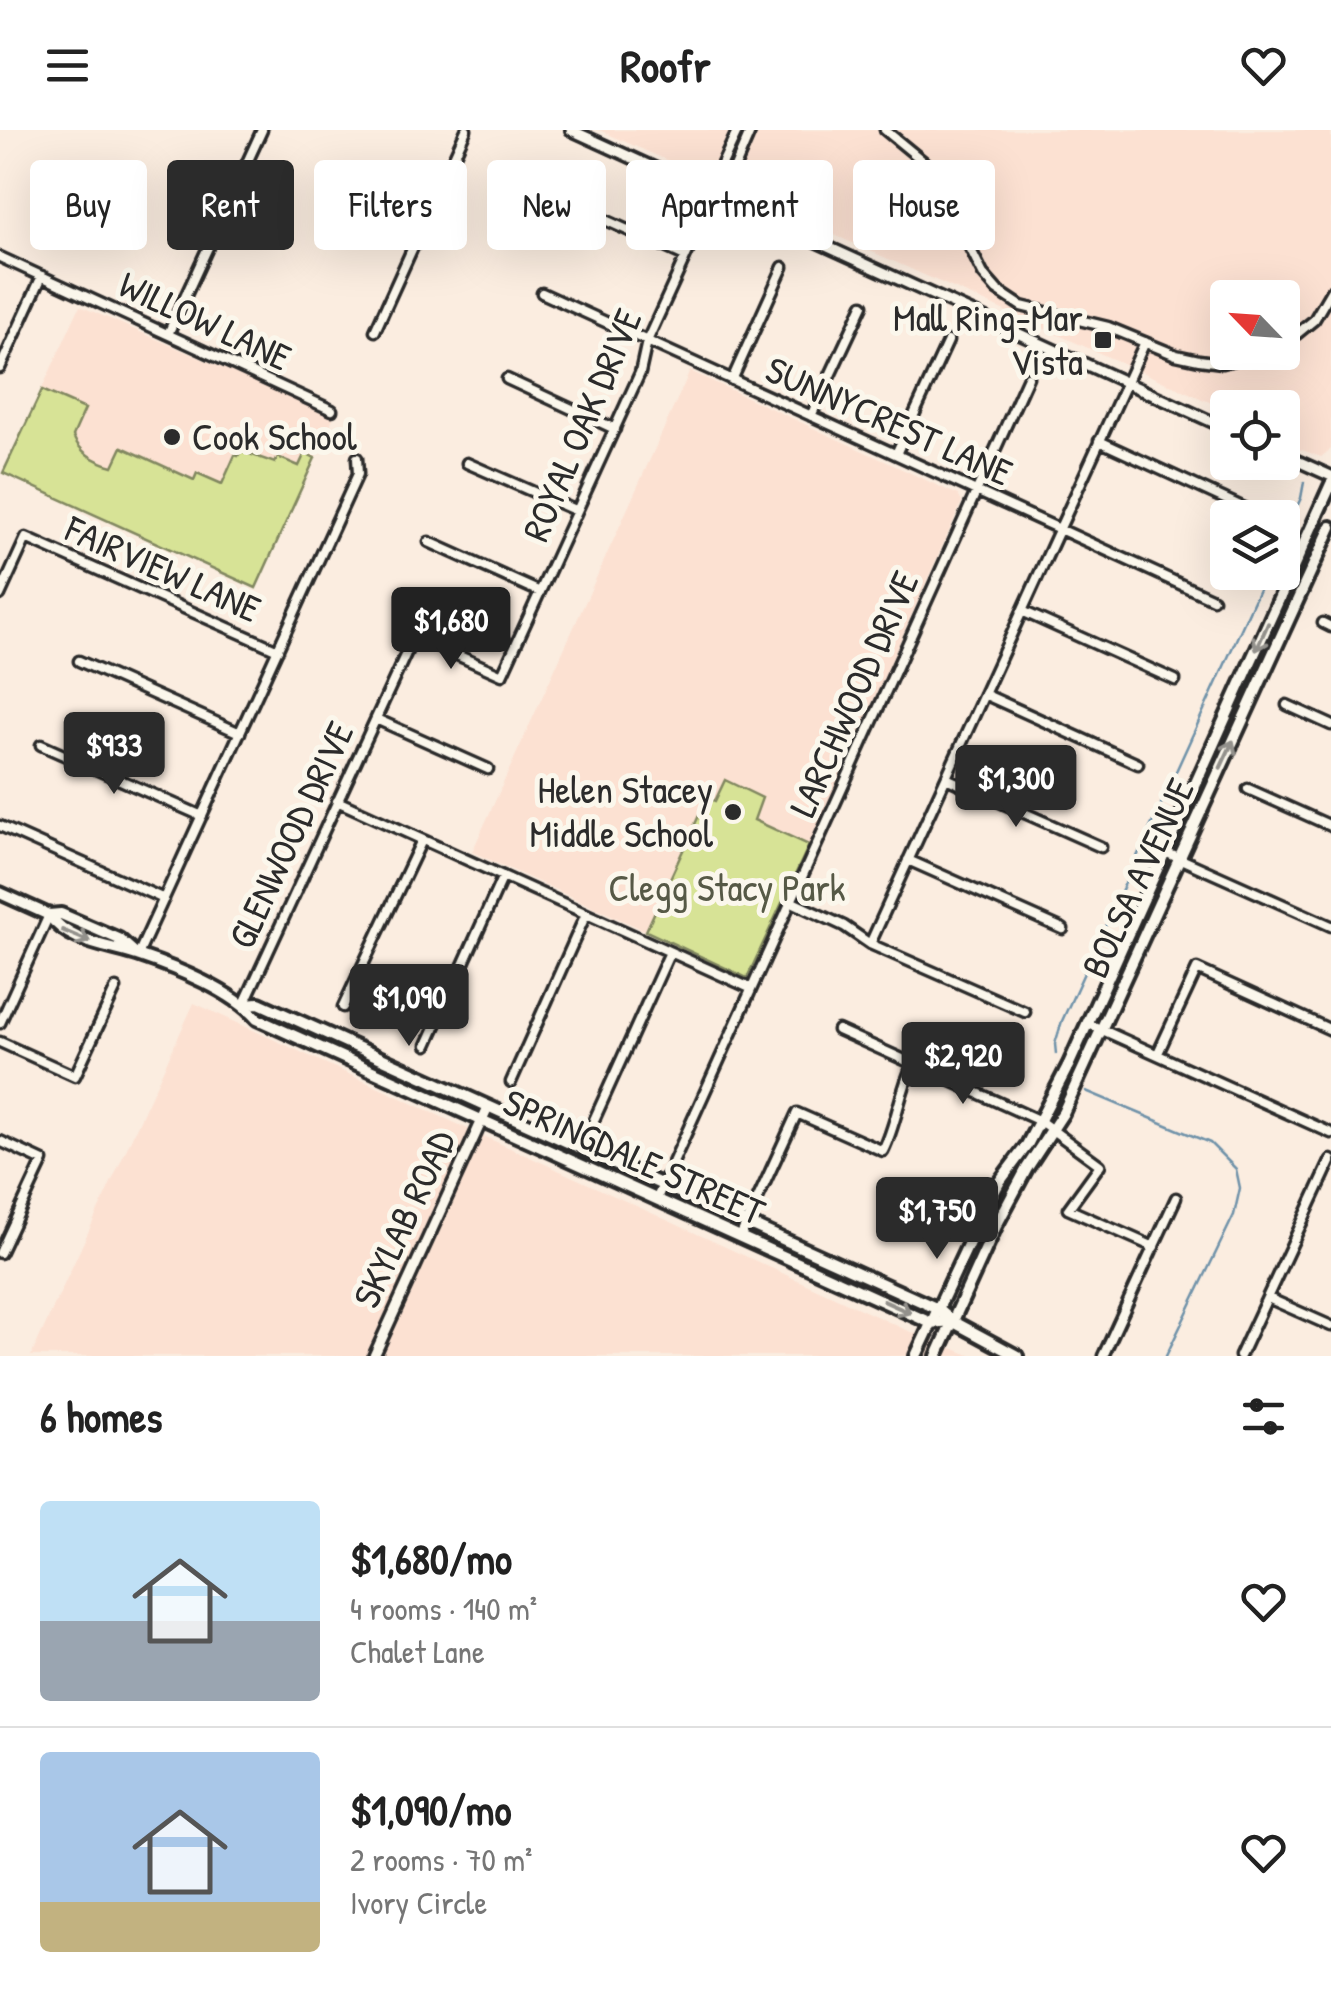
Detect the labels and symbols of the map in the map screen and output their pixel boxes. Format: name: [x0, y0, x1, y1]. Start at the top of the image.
street label: WILLOW LANE: [111, 258, 300, 383]
north arrow: [1210, 280, 1300, 370]
place label: Mall Ring-Mar Vista: [893, 291, 1083, 387]
street label: ROYAL OAK DRIVE: [509, 300, 653, 549]
marker: Mall Ring-Mar Vista: [1092, 329, 1114, 351]
street label: SUNNYCREST LANE: [758, 343, 1021, 498]
place label: Cook School: [192, 410, 358, 462]
marker: Cook School: [161, 426, 183, 448]
street label: FAIRVIEW LANE: [57, 502, 269, 634]
street label: LARCHWOOD DRIVE: [776, 563, 930, 824]
pin: $1,680: [370, 587, 532, 672]
one-way arrow: [1252, 621, 1270, 652]
pin: $933: [55, 712, 173, 797]
street label: GLENWOOD DRIVE: [215, 713, 365, 956]
one-way arrow: [1219, 740, 1238, 770]
pin: $1,300: [935, 745, 1097, 830]
place label: Helen Stacey Middle School: [529, 763, 714, 859]
street label: BOLSA AVENUE: [1068, 769, 1206, 985]
marker: Helen Stacey Middle School: [722, 801, 744, 823]
park label: Clegg Stacy Park: [608, 861, 846, 913]
one-way arrow: [60, 928, 91, 946]
pin: $1,090: [328, 964, 490, 1049]
pin: $2,920: [882, 1022, 1044, 1107]
street label: SPRINGDALE STREET: [496, 1075, 774, 1237]
street label: SKYLAB ROAD: [339, 1122, 467, 1316]
pin: $1,750: [856, 1177, 1018, 1262]
one-way arrow: [881, 1299, 912, 1317]

